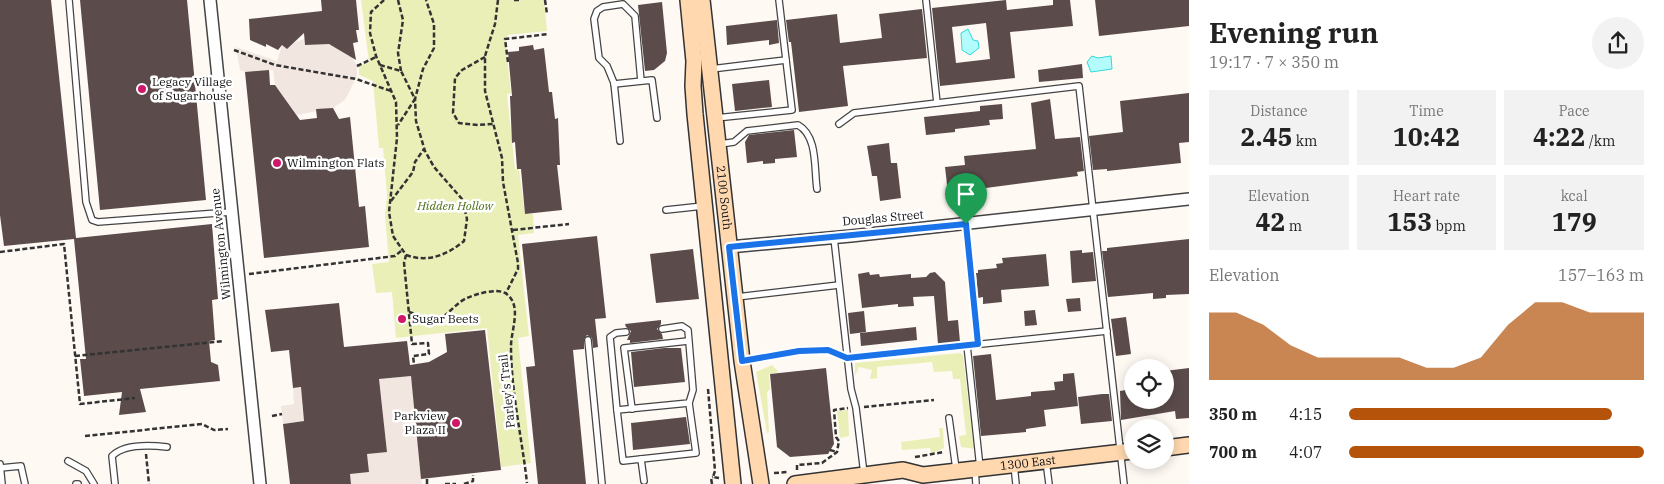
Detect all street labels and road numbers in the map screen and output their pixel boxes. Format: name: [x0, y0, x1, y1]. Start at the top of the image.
street label: 2100 South: [713, 165, 735, 231]
street label: Wilmington Avenue: [207, 188, 234, 300]
street label: Douglas Street: [842, 206, 924, 229]
street label: Parley's Trail: [495, 353, 518, 429]
street label: 1300 East: [999, 452, 1056, 473]

